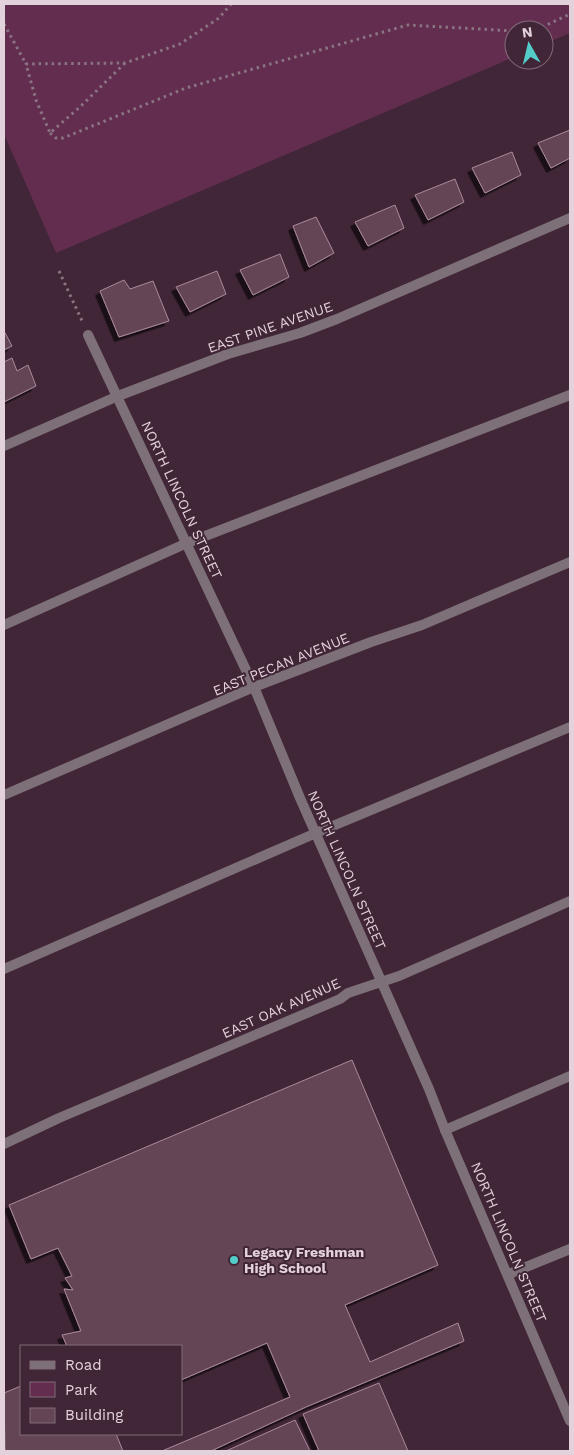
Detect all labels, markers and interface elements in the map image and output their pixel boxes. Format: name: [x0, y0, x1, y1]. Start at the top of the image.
north arrow: [504, 20, 554, 70]
text: N: [521, 23, 533, 41]
street label: EAST PINE AVENUE: [205, 298, 335, 356]
street label: NORTH LINCOLN STREET: [138, 419, 226, 582]
street label: EAST PECAN AVENUE: [211, 629, 352, 699]
street label: NORTH LINCOLN STREET: [305, 788, 390, 952]
street label: EAST OAK AVENUE: [219, 975, 343, 1041]
street label: NORTH LINCOLN STREET: [468, 1160, 550, 1325]
place label: Legacy Freshman High School: [244, 1244, 364, 1276]
marker: Legacy Freshman High School: [228, 1254, 240, 1266]
legend: [20, 1345, 182, 1435]
text: Road: [65, 1356, 102, 1374]
text: Park: [65, 1381, 98, 1399]
text: Building: [65, 1406, 123, 1424]

